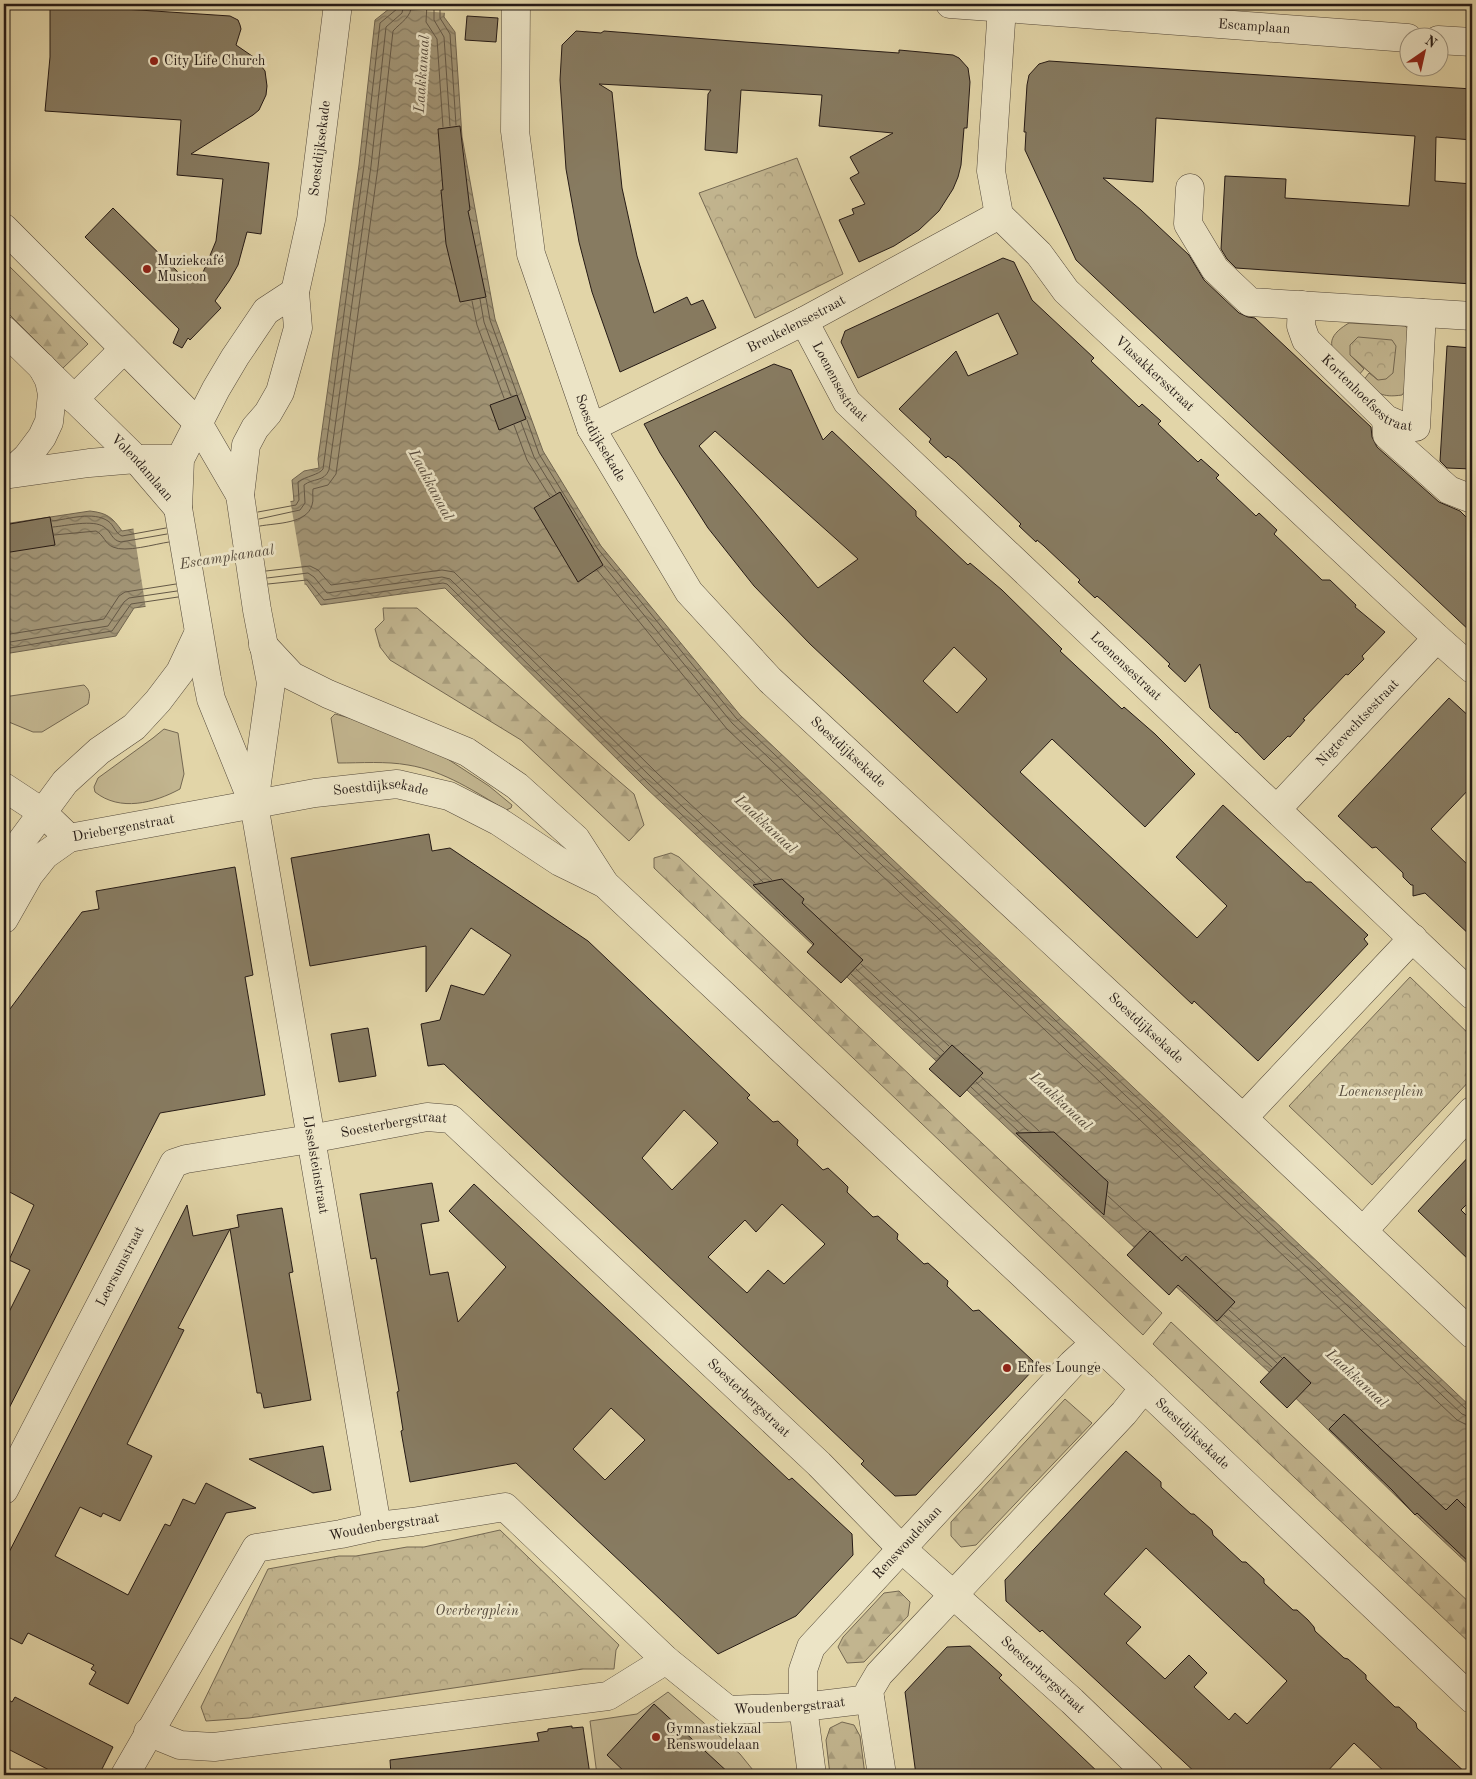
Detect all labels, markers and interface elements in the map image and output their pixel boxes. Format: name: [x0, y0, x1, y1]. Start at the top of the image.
street label: Escamplaan: [1218, 17, 1291, 36]
north arrow: [1398, 28, 1448, 78]
text: N: [1422, 33, 1439, 51]
water label: Laakkanaal: [413, 34, 433, 114]
place label: City Life Church: [164, 54, 266, 68]
marker: City Life Church: [148, 55, 160, 67]
street label: Soestdijksekade: [307, 100, 333, 197]
place label: Muziekcafé Musicon: [157, 254, 224, 284]
marker: Muziekcafé Musicon: [141, 263, 153, 275]
street label: Breukelensestraat: [745, 293, 848, 355]
street label: Vlasakkersstraat: [1112, 334, 1197, 414]
street label: Loenensestraat: [809, 340, 870, 425]
street label: Kortenhoefsestraat: [1318, 352, 1413, 433]
street label: Soestdijksekade: [573, 392, 628, 484]
street label: Volendamlaan: [108, 432, 176, 504]
water label: Laakkanaal: [405, 446, 455, 524]
water label: Escampkanaal: [178, 543, 276, 573]
street label: Loenensestraat: [1087, 630, 1164, 703]
street label: Nigtevechtsestraat: [1314, 677, 1402, 769]
street label: Soestdijksekade: [808, 714, 888, 790]
street label: Soestdijksekade: [332, 777, 430, 798]
water label: Laakkanaal: [731, 792, 799, 858]
street label: Driebergenstraat: [71, 812, 176, 844]
street label: Soestdijksekade: [1106, 990, 1186, 1066]
water label: Laakkanaal: [1026, 1069, 1094, 1135]
park label: Loenenseplein: [1337, 1085, 1424, 1100]
street label: Soesterbergstraat: [340, 1110, 448, 1140]
street label: IJsselsteinstraat: [300, 1114, 331, 1215]
street label: Leersumstraat: [94, 1224, 147, 1309]
water label: Laakkanaal: [1322, 1346, 1390, 1412]
street label: Soesterbergstraat: [705, 1356, 793, 1440]
place label: Enfes Lounge: [1017, 1361, 1101, 1375]
marker: Enfes Lounge: [1001, 1362, 1013, 1374]
street label: Soestdijksekade: [1152, 1395, 1232, 1472]
street label: Renswoudelaan: [870, 1503, 945, 1582]
street label: Woudenbergstraat: [328, 1511, 440, 1543]
park label: Overbergplein: [435, 1604, 519, 1619]
street label: Soesterbergstraat: [998, 1634, 1087, 1716]
street label: Woudenbergstraat: [734, 1695, 846, 1717]
place label: Gymnastiekzaal Renswoudelaan: [666, 1722, 762, 1752]
marker: Gymnastiekzaal Renswoudelaan: [650, 1731, 662, 1743]

